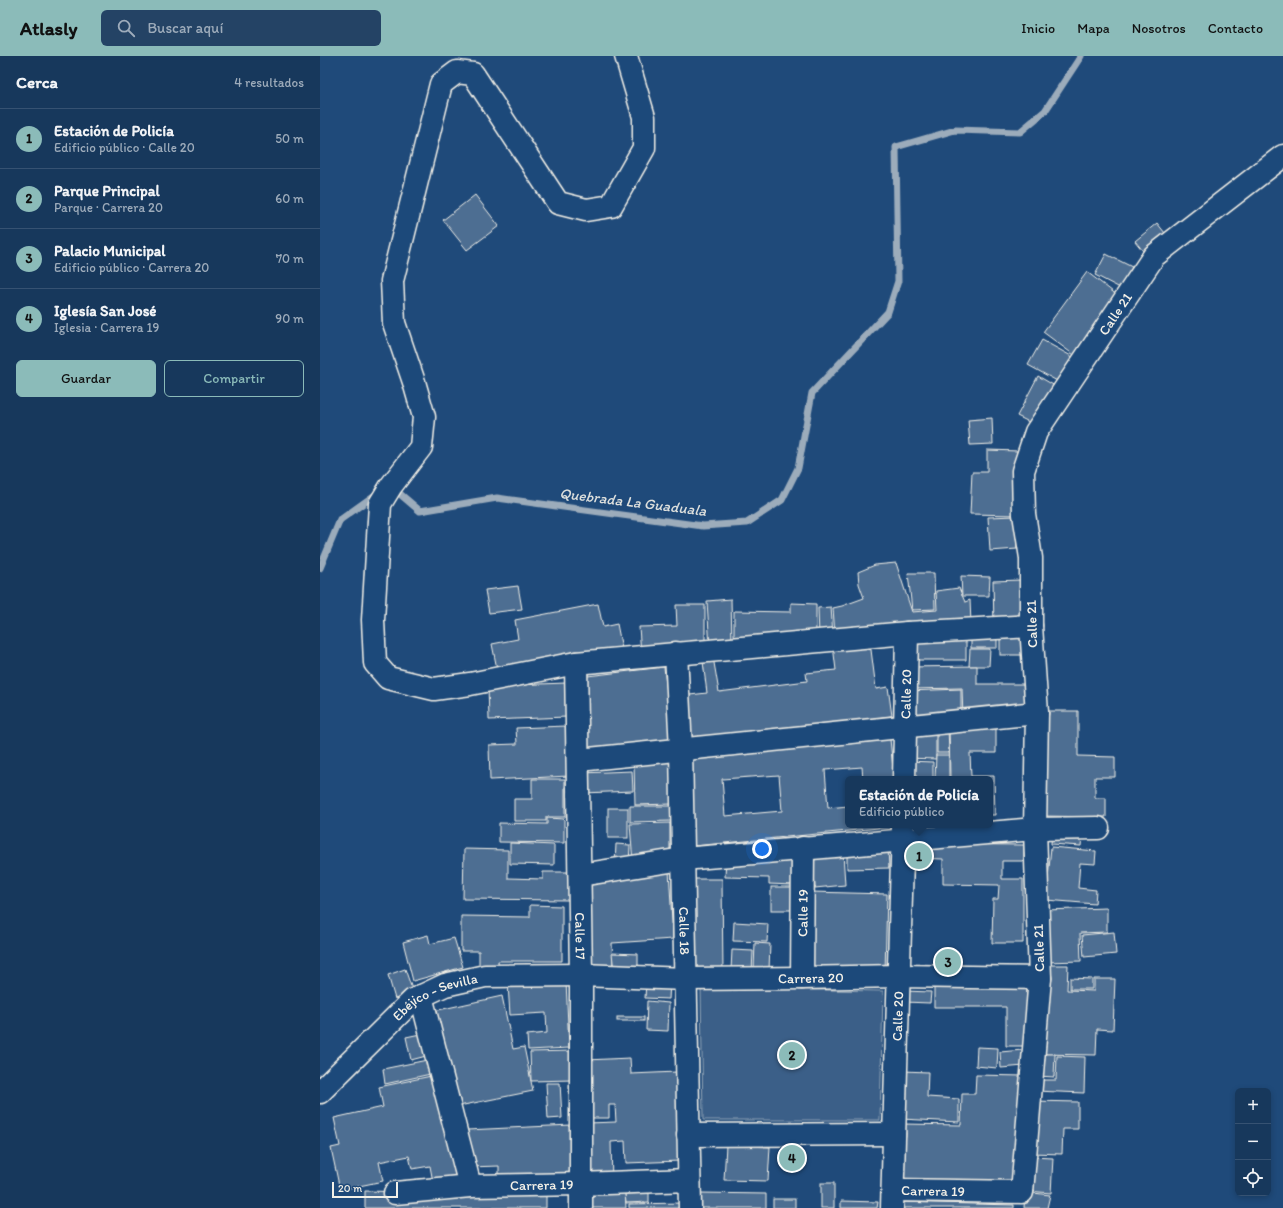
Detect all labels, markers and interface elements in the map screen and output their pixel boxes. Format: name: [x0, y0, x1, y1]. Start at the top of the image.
search box: [101, 10, 381, 46]
text: Atlasly: [20, 17, 77, 40]
icon: search: [115, 17, 137, 39]
text: Buscar aquí: [147, 19, 223, 37]
text: Inicio: [1021, 20, 1055, 37]
text: Mapa: [1077, 20, 1110, 37]
text: Nosotros: [1132, 20, 1186, 37]
text: Contacto: [1208, 20, 1263, 37]
text: Cerca: [16, 72, 58, 92]
text: 4 resultados: [234, 75, 304, 90]
text: Estación de Policía: [54, 122, 174, 140]
text: 1: [26, 131, 32, 146]
text: 50 m: [275, 131, 304, 146]
text: Edificio público · Calle 20: [54, 140, 195, 155]
text: Parque Principal: [54, 182, 160, 200]
text: 2: [26, 191, 32, 206]
text: 60 m: [275, 191, 304, 206]
text: Parque · Carrera 20: [54, 200, 163, 215]
text: Palacio Municipal: [54, 242, 165, 260]
text: 3: [25, 251, 33, 266]
text: 70 m: [276, 251, 304, 266]
text: Edificio público · Carrera 20: [54, 260, 209, 275]
street label: Calle 21: [1095, 289, 1136, 338]
text: Iglesía San José: [54, 302, 157, 320]
text: 4: [25, 311, 33, 326]
text: 90 m: [275, 311, 304, 326]
text: Iglesia · Carrera 19: [54, 320, 159, 335]
button: Guardar: [16, 360, 156, 397]
button: Compartir: [164, 360, 304, 397]
water label: Quebrada La Guaduala: [558, 484, 708, 520]
street label: Calle 21: [1023, 599, 1041, 648]
street label: Calle 20: [897, 669, 915, 719]
popup: [845, 776, 993, 828]
text: Estación de Policía: [859, 786, 979, 804]
text: Edificio público: [859, 804, 944, 819]
your location: [752, 839, 772, 859]
pin: 1: [906, 841, 932, 871]
street label: Calle 19: [794, 889, 811, 937]
street label: Calle 18: [676, 907, 694, 955]
street label: Calle 17: [571, 912, 589, 960]
street label: Calle 21: [1030, 923, 1048, 972]
pin: 3: [935, 947, 961, 977]
street label: Ebéjico - Sevilla: [389, 969, 479, 1024]
street label: Carrera 20: [778, 969, 844, 987]
street label: Calle 20: [888, 991, 907, 1041]
pin: 2: [779, 1040, 805, 1070]
map controls: [1235, 1088, 1271, 1196]
button: +: [1235, 1088, 1271, 1124]
button: −: [1235, 1124, 1271, 1160]
pin: 4: [779, 1143, 805, 1173]
button: locate: [1235, 1160, 1271, 1196]
street label: Carrera 19: [510, 1176, 574, 1194]
scale bar: [332, 1180, 398, 1199]
text: 20 m: [338, 1182, 362, 1195]
street label: Carrera 19: [901, 1182, 965, 1200]

